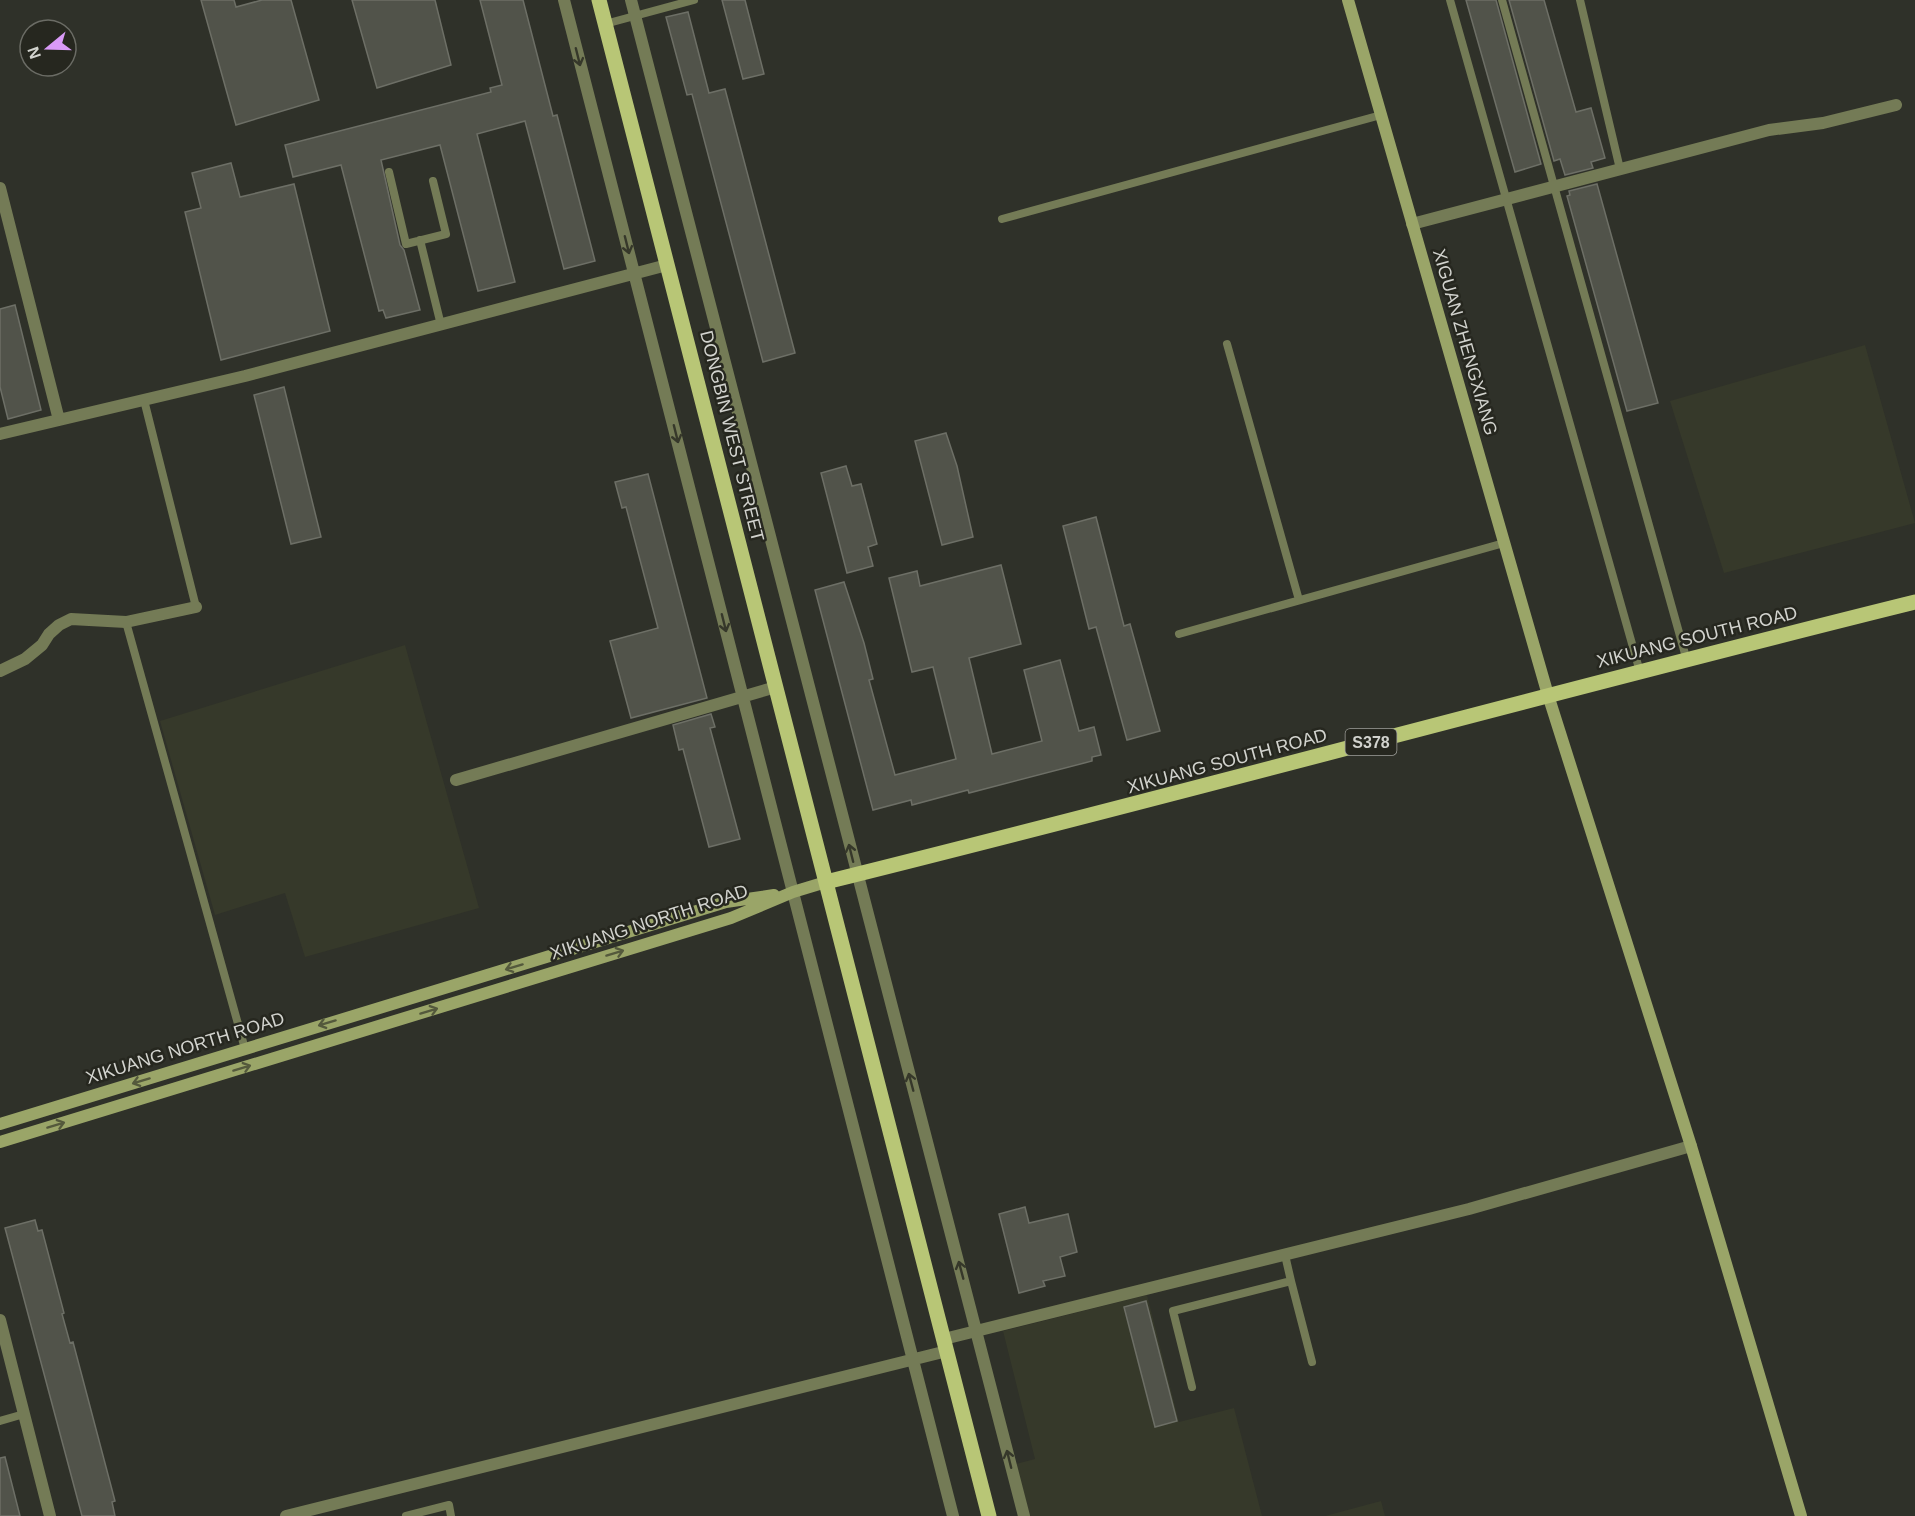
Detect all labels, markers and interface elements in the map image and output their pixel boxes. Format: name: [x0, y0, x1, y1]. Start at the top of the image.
north arrow: [18, 18, 78, 78]
text: N: [24, 44, 44, 61]
one-way arrow: [573, 47, 585, 66]
one-way arrow: [622, 236, 633, 255]
street label: XIGUAN ZHENGXIANG: [1429, 246, 1501, 438]
street label: DONGBIN WEST STREET: [696, 328, 768, 544]
one-way arrow: [670, 425, 682, 444]
street label: XIKUANG SOUTH ROAD: [1595, 602, 1799, 672]
one-way arrow: [719, 613, 730, 632]
street label: XIKUANG SOUTH ROAD: [1125, 725, 1329, 797]
road number: S378: [1346, 729, 1396, 755]
one-way arrow: [845, 843, 856, 862]
street label: XIKUANG NORTH ROAD: [548, 881, 750, 963]
one-way arrow: [605, 947, 624, 958]
one-way arrow: [505, 962, 524, 973]
one-way arrow: [419, 1005, 438, 1016]
street label: XIKUANG NORTH ROAD: [83, 1008, 287, 1088]
one-way arrow: [318, 1018, 337, 1029]
one-way arrow: [232, 1062, 251, 1073]
one-way arrow: [905, 1073, 916, 1092]
one-way arrow: [132, 1076, 151, 1087]
one-way arrow: [46, 1119, 65, 1130]
one-way arrow: [955, 1261, 967, 1280]
one-way arrow: [1003, 1450, 1015, 1469]

